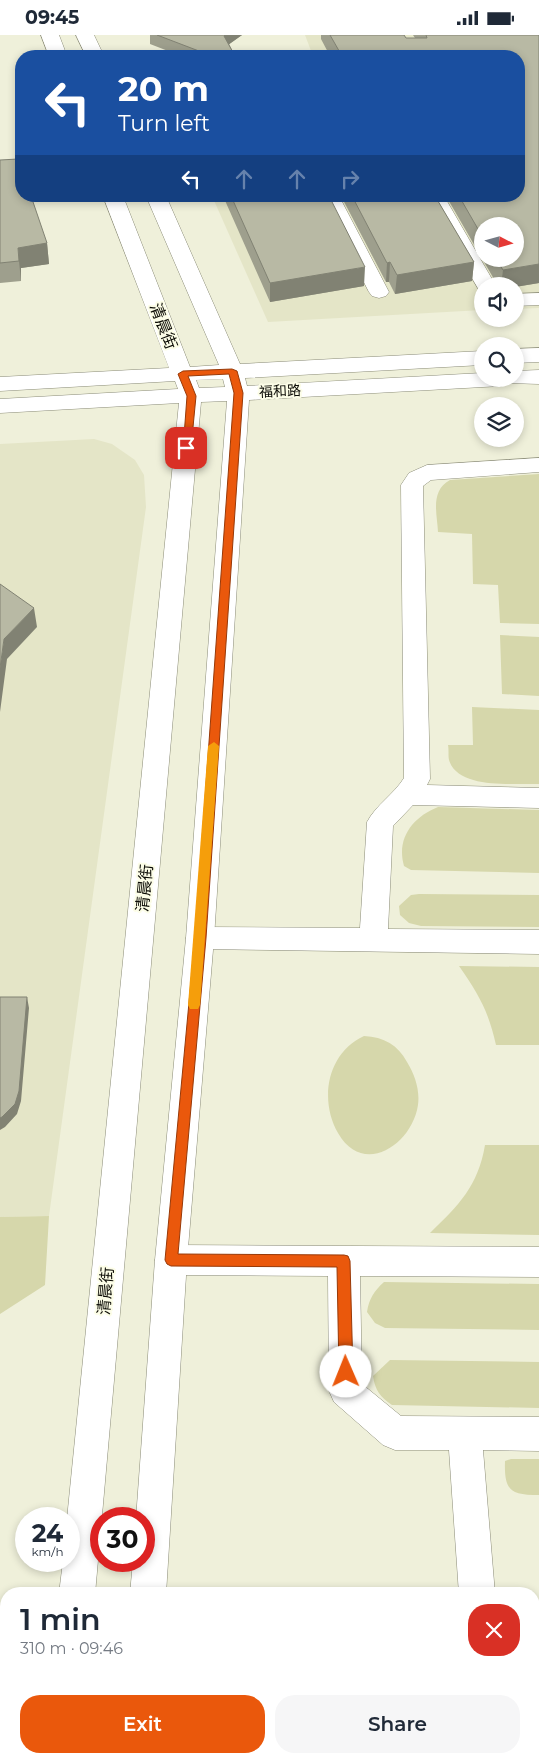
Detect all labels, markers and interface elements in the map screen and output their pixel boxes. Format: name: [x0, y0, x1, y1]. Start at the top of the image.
text: 09:45: [25, 6, 79, 29]
text: 20 m: [118, 67, 209, 110]
icon: left: [35, 70, 100, 135]
text: Turn left: [118, 110, 210, 137]
icon: left: [177, 165, 205, 193]
icon: ahead: [230, 165, 258, 193]
icon: ahead: [283, 165, 311, 193]
icon: right: [336, 165, 364, 193]
north arrow: [474, 217, 524, 267]
map controls: [474, 217, 524, 447]
button: sound: [474, 277, 524, 327]
street label: 清晨街: [146, 300, 181, 352]
button: search: [474, 337, 524, 387]
street label: 福和路: [259, 381, 301, 401]
button: layers: [474, 397, 524, 447]
pin: [165, 427, 207, 469]
icon: arrive: [172, 434, 200, 462]
street label: 清晨街: [133, 863, 156, 913]
street label: 清晨街: [94, 1266, 117, 1316]
position arrow: [319, 1345, 371, 1397]
speed limit sign: 30: [90, 1507, 155, 1572]
text: 24: [32, 1518, 63, 1548]
text: km/h: [31, 1544, 64, 1559]
text: 1 min: [20, 1601, 101, 1638]
button: close: [468, 1604, 520, 1656]
text: 310 m · 09:46: [20, 1639, 123, 1658]
button: Exit: [20, 1695, 265, 1753]
button: Share: [275, 1695, 520, 1753]

